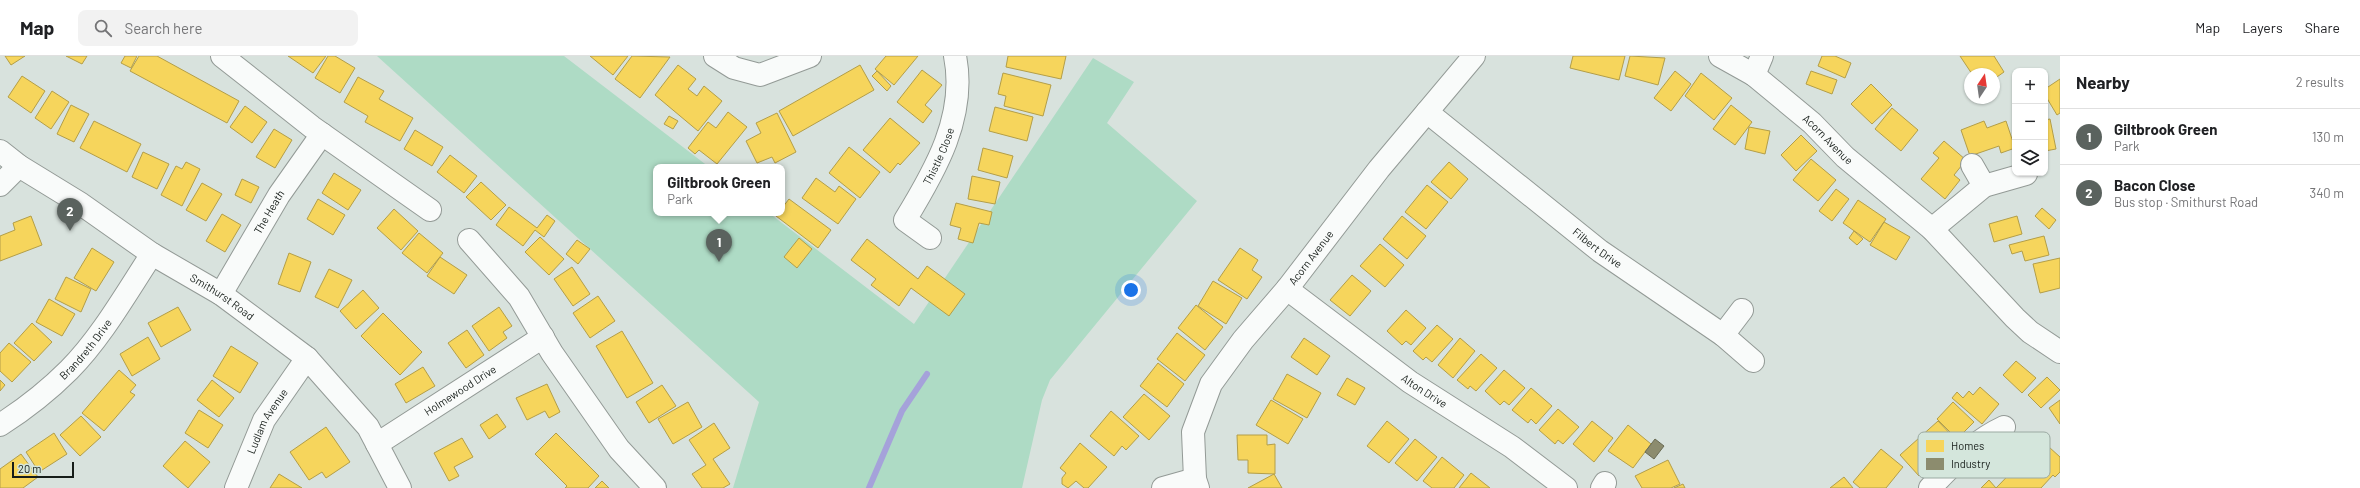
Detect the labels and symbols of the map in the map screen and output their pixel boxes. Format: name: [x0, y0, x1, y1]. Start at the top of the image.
north arrow: [1964, 68, 2000, 104]
street label: Acorn Avenue: [1801, 111, 1856, 167]
street label: Thistle Close: [920, 126, 956, 187]
street label: The Heath: [251, 187, 287, 236]
pin: 2: [57, 198, 83, 231]
street label: Filbert Drive: [1570, 225, 1625, 270]
street label: Acorn Avenue: [1286, 227, 1336, 287]
pin: 1: [706, 229, 732, 262]
street label: Smithurst Road: [188, 271, 257, 322]
your location: [1121, 280, 1141, 300]
street label: Brandreth Drive: [56, 316, 114, 382]
street label: Holmewood Drive: [422, 362, 498, 418]
street label: Alton Drive: [1399, 371, 1450, 410]
street label: Ludlam Avenue: [244, 386, 290, 455]
legend: [1918, 432, 2050, 478]
text: Homes: [1951, 439, 1984, 452]
text: Industry: [1951, 457, 1990, 470]
scale bar: [12, 460, 74, 479]

